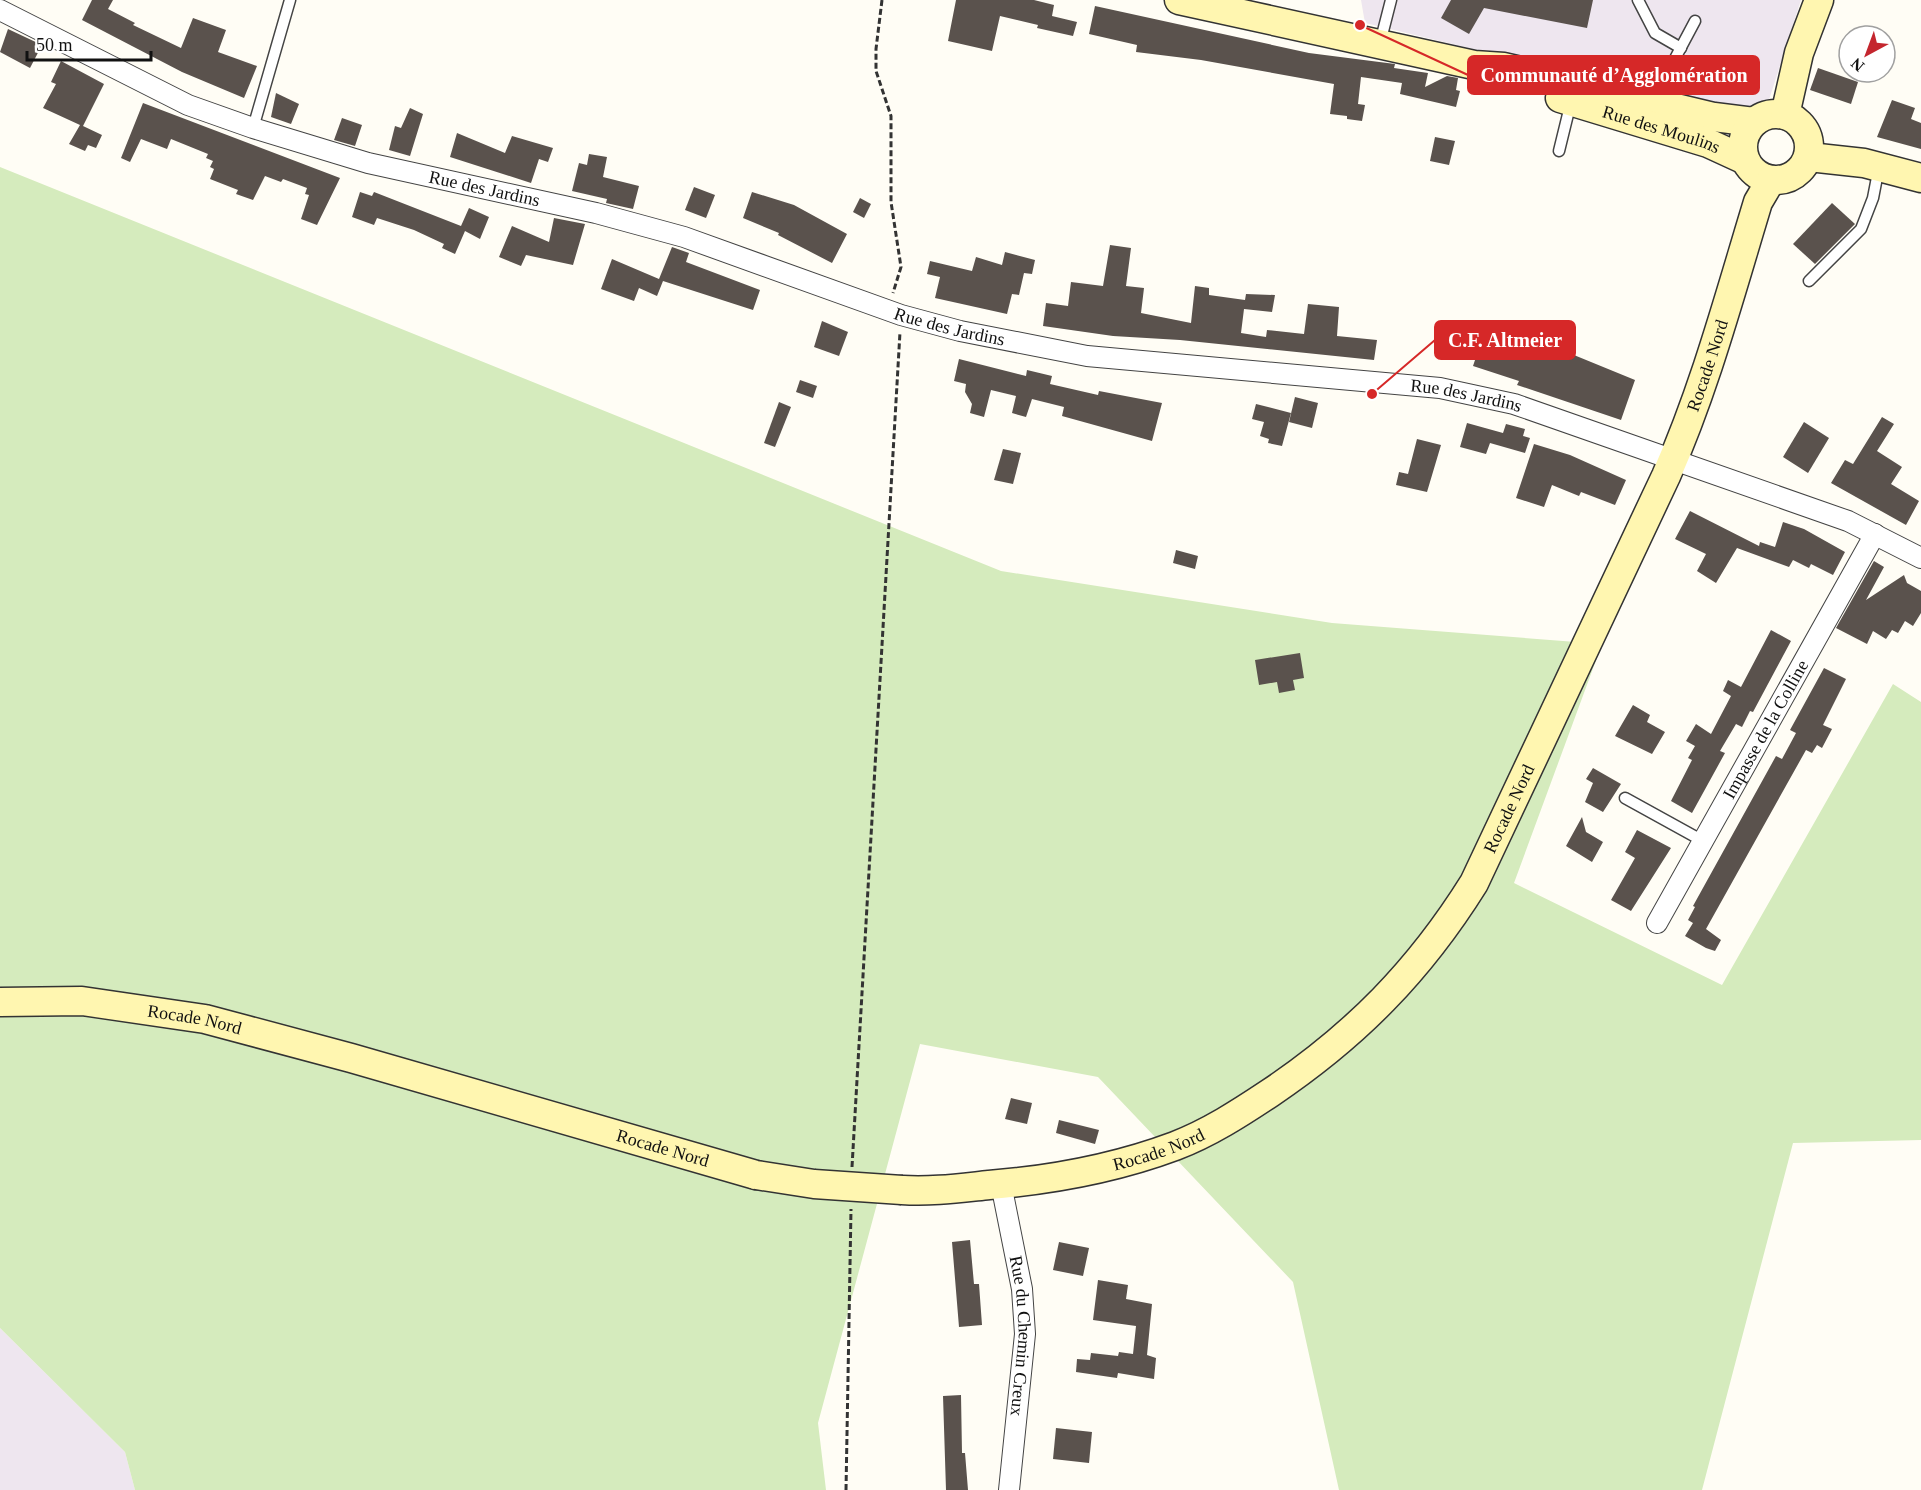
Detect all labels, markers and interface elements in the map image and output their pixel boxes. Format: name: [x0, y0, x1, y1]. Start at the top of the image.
scale bar: [27, 24, 152, 62]
north arrow: [1837, 24, 1897, 84]
text: 50 m: [36, 35, 73, 55]
text: N: [1847, 54, 1867, 75]
callout: Communauté d’Agglomération: [1468, 56, 1759, 94]
text: Communauté d’Agglomération: [1480, 64, 1748, 87]
street label: Rue des Moulins: [1600, 102, 1723, 157]
street label: Rue des Jardins: [427, 167, 542, 210]
street label: Rue des Jardins: [891, 303, 1006, 350]
street label: Rocade Nord: [1683, 317, 1732, 414]
callout: C.F. Altmeier: [1435, 321, 1575, 359]
text: C.F. Altmeier: [1448, 329, 1562, 351]
street label: Rue des Jardins: [1410, 375, 1525, 416]
street label: Impasse de la Colline: [1719, 657, 1812, 802]
street label: Rocade Nord: [1480, 761, 1538, 856]
street label: Rocade Nord: [146, 1001, 244, 1038]
street label: Rocade Nord: [1111, 1124, 1208, 1175]
street label: Rocade Nord: [614, 1125, 711, 1171]
street label: Rue du Chemin Creux: [1006, 1254, 1035, 1417]

